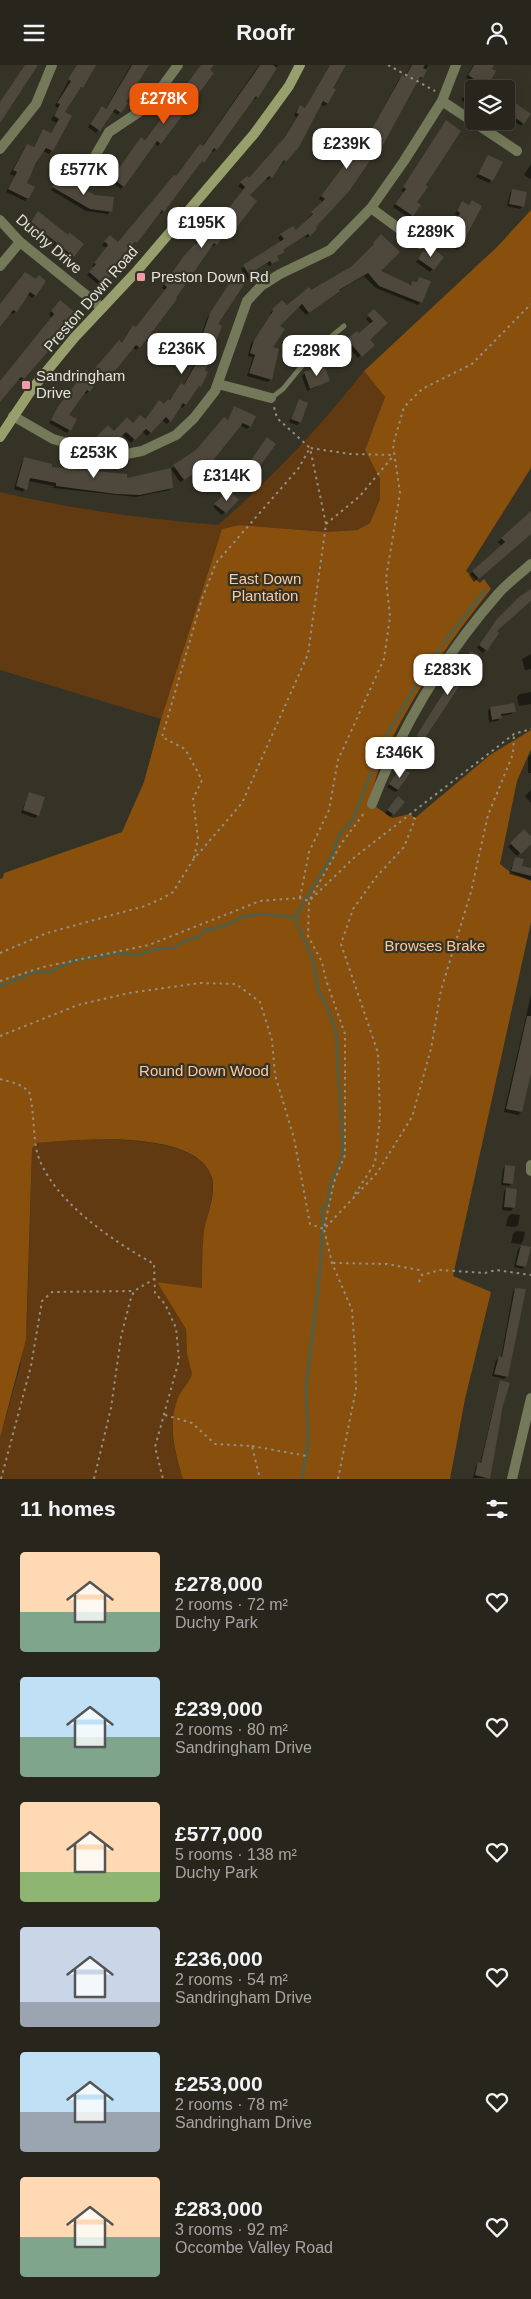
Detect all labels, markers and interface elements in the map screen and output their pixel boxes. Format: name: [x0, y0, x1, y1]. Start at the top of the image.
icon: menu: [20, 19, 48, 47]
icon: person: [483, 19, 511, 47]
text: Roofr: [236, 20, 295, 45]
map controls: [465, 80, 515, 130]
button: layers: [465, 80, 515, 130]
pin: £278K: [129, 83, 199, 125]
text: £278K: [140, 90, 188, 107]
pin: £239K: [312, 127, 382, 170]
text: £239K: [323, 135, 371, 152]
pin: £577K: [49, 153, 119, 196]
text: £577K: [60, 161, 108, 178]
pin: £195K: [167, 207, 237, 249]
street label: Duchy Drive: [13, 210, 86, 277]
text: £195K: [178, 214, 226, 231]
pin: £289K: [396, 215, 466, 258]
text: £289K: [407, 223, 455, 240]
street label: Preston Down Road: [40, 242, 141, 355]
place label: Preston Down Rd: [151, 268, 269, 285]
marker: Preston Down Rd: [135, 271, 147, 283]
pin: £236K: [147, 333, 217, 375]
pin: £298K: [282, 335, 352, 377]
text: £236K: [158, 340, 206, 357]
text: £298K: [293, 342, 341, 359]
place label: Sandringham Drive: [36, 367, 125, 401]
marker: Sandringham Drive: [20, 379, 32, 391]
pin: £253K: [59, 437, 129, 479]
text: £253K: [70, 444, 118, 461]
pin: £314K: [192, 459, 262, 502]
text: £314K: [203, 467, 251, 484]
park label: East Down Plantation: [229, 570, 301, 604]
pin: £283K: [413, 653, 483, 696]
text: £283K: [424, 661, 472, 678]
pin: £346K: [365, 737, 435, 779]
text: £346K: [376, 744, 424, 761]
park label: Browses Brake: [385, 937, 485, 954]
park label: Round Down Wood: [139, 1062, 269, 1079]
icon: filters: [483, 1495, 511, 1523]
text: 11 homes: [20, 1497, 116, 1520]
icon: home: [60, 1572, 120, 1632]
text: £278,000: [175, 1572, 263, 1595]
icon: heart: [483, 1588, 511, 1616]
text: 2 rooms · 72 m²: [175, 1596, 288, 1613]
text: Duchy Park: [175, 1614, 258, 1631]
icon: home: [60, 1697, 120, 1757]
text: £239,000: [175, 1697, 263, 1720]
icon: heart: [483, 1713, 511, 1741]
text: 2 rooms · 80 m²: [175, 1721, 288, 1738]
text: Sandringham Drive: [175, 1739, 312, 1756]
icon: home: [60, 1822, 120, 1882]
text: £577,000: [175, 1822, 263, 1845]
icon: heart: [483, 1838, 511, 1866]
text: 5 rooms · 138 m²: [175, 1846, 297, 1863]
text: Duchy Park: [175, 1864, 258, 1881]
icon: home: [60, 1947, 120, 2007]
text: £236,000: [175, 1947, 263, 1970]
icon: heart: [483, 1963, 511, 1991]
text: 2 rooms · 54 m²: [175, 1971, 288, 1988]
text: Sandringham Drive: [175, 1989, 312, 2006]
icon: home: [60, 2072, 120, 2132]
text: £253,000: [175, 2072, 263, 2095]
icon: heart: [483, 2088, 511, 2116]
text: 2 rooms · 78 m²: [175, 2096, 288, 2113]
text: Sandringham Drive: [175, 2114, 312, 2131]
icon: home: [60, 2197, 120, 2257]
text: £283,000: [175, 2197, 263, 2220]
icon: heart: [483, 2213, 511, 2241]
text: 3 rooms · 92 m²: [175, 2221, 288, 2238]
text: Occombe Valley Road: [175, 2239, 333, 2256]

